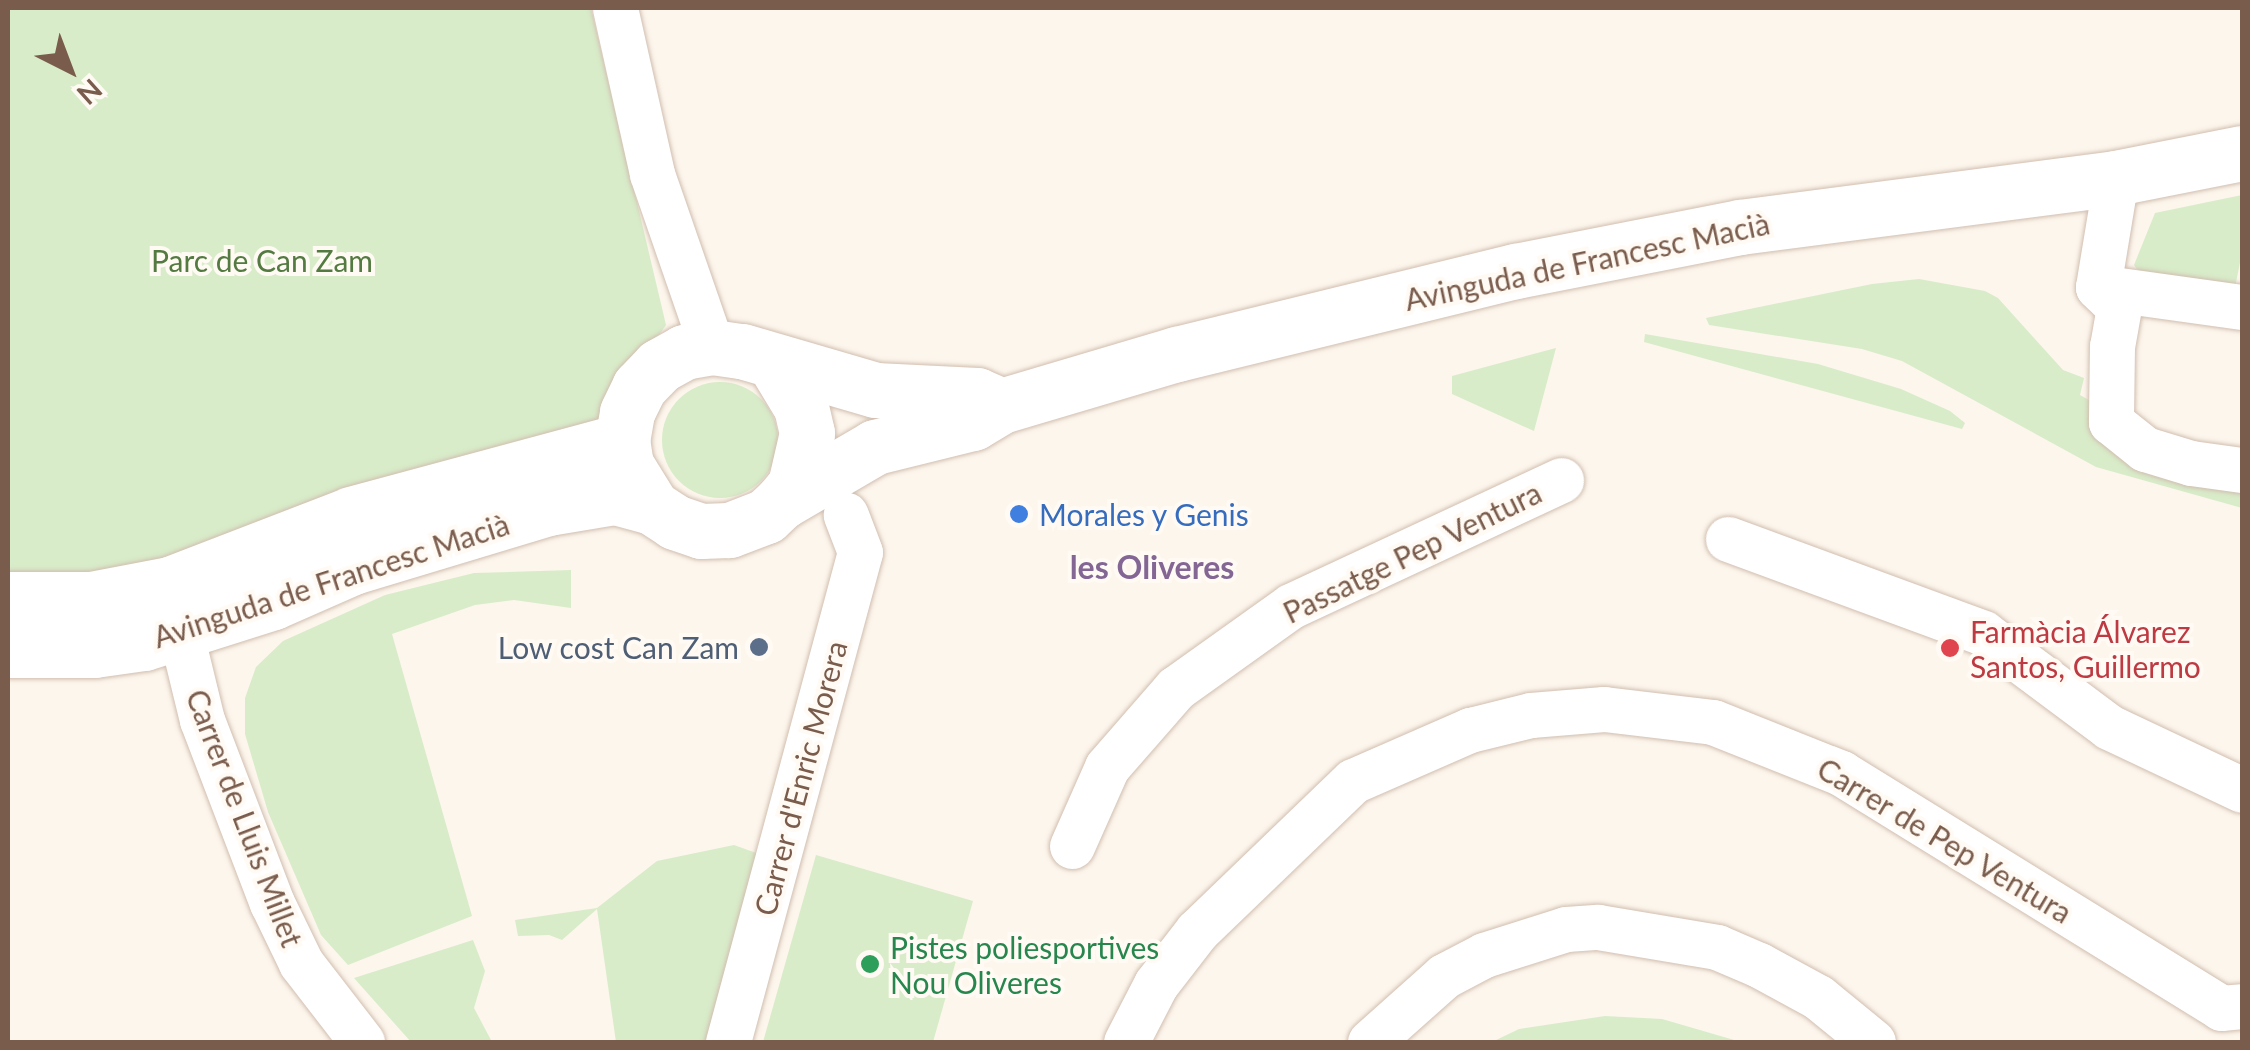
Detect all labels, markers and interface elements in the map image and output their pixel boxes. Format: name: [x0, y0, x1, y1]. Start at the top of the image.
north arrow: [20, 20, 120, 120]
text: N: [71, 72, 109, 112]
street label: Avinguda de Francesc Macià: [1401, 205, 1773, 317]
park label: Parc de Can Zam: [151, 242, 373, 278]
street label: Passatge Pep Ventura: [1277, 474, 1547, 630]
place label: Morales y Genis: [1039, 496, 1250, 532]
marker: Morales y Genis: [1008, 503, 1030, 525]
street label: Avinguda de Francesc Macià: [148, 505, 514, 655]
district label: les Oliveres: [1070, 548, 1234, 586]
place label: Farmàcia Álvarez Santos, Guillermo: [1970, 613, 2201, 684]
place label: Low cost Can Zam: [497, 629, 739, 665]
street label: Carrer d'Enric Morera: [746, 636, 854, 920]
marker: Low cost Can Zam: [748, 636, 770, 658]
marker: Farmàcia Álvarez Santos, Guillermo: [1939, 637, 1961, 659]
street label: Carrer de Lluis Millet: [179, 684, 311, 952]
street label: Carrer de Pep Ventura: [1811, 749, 2079, 931]
place label: Pistes poliesportives Nou Oliveres: [890, 929, 1159, 1000]
marker: Pistes poliesportives Nou Oliveres: [859, 953, 881, 975]

